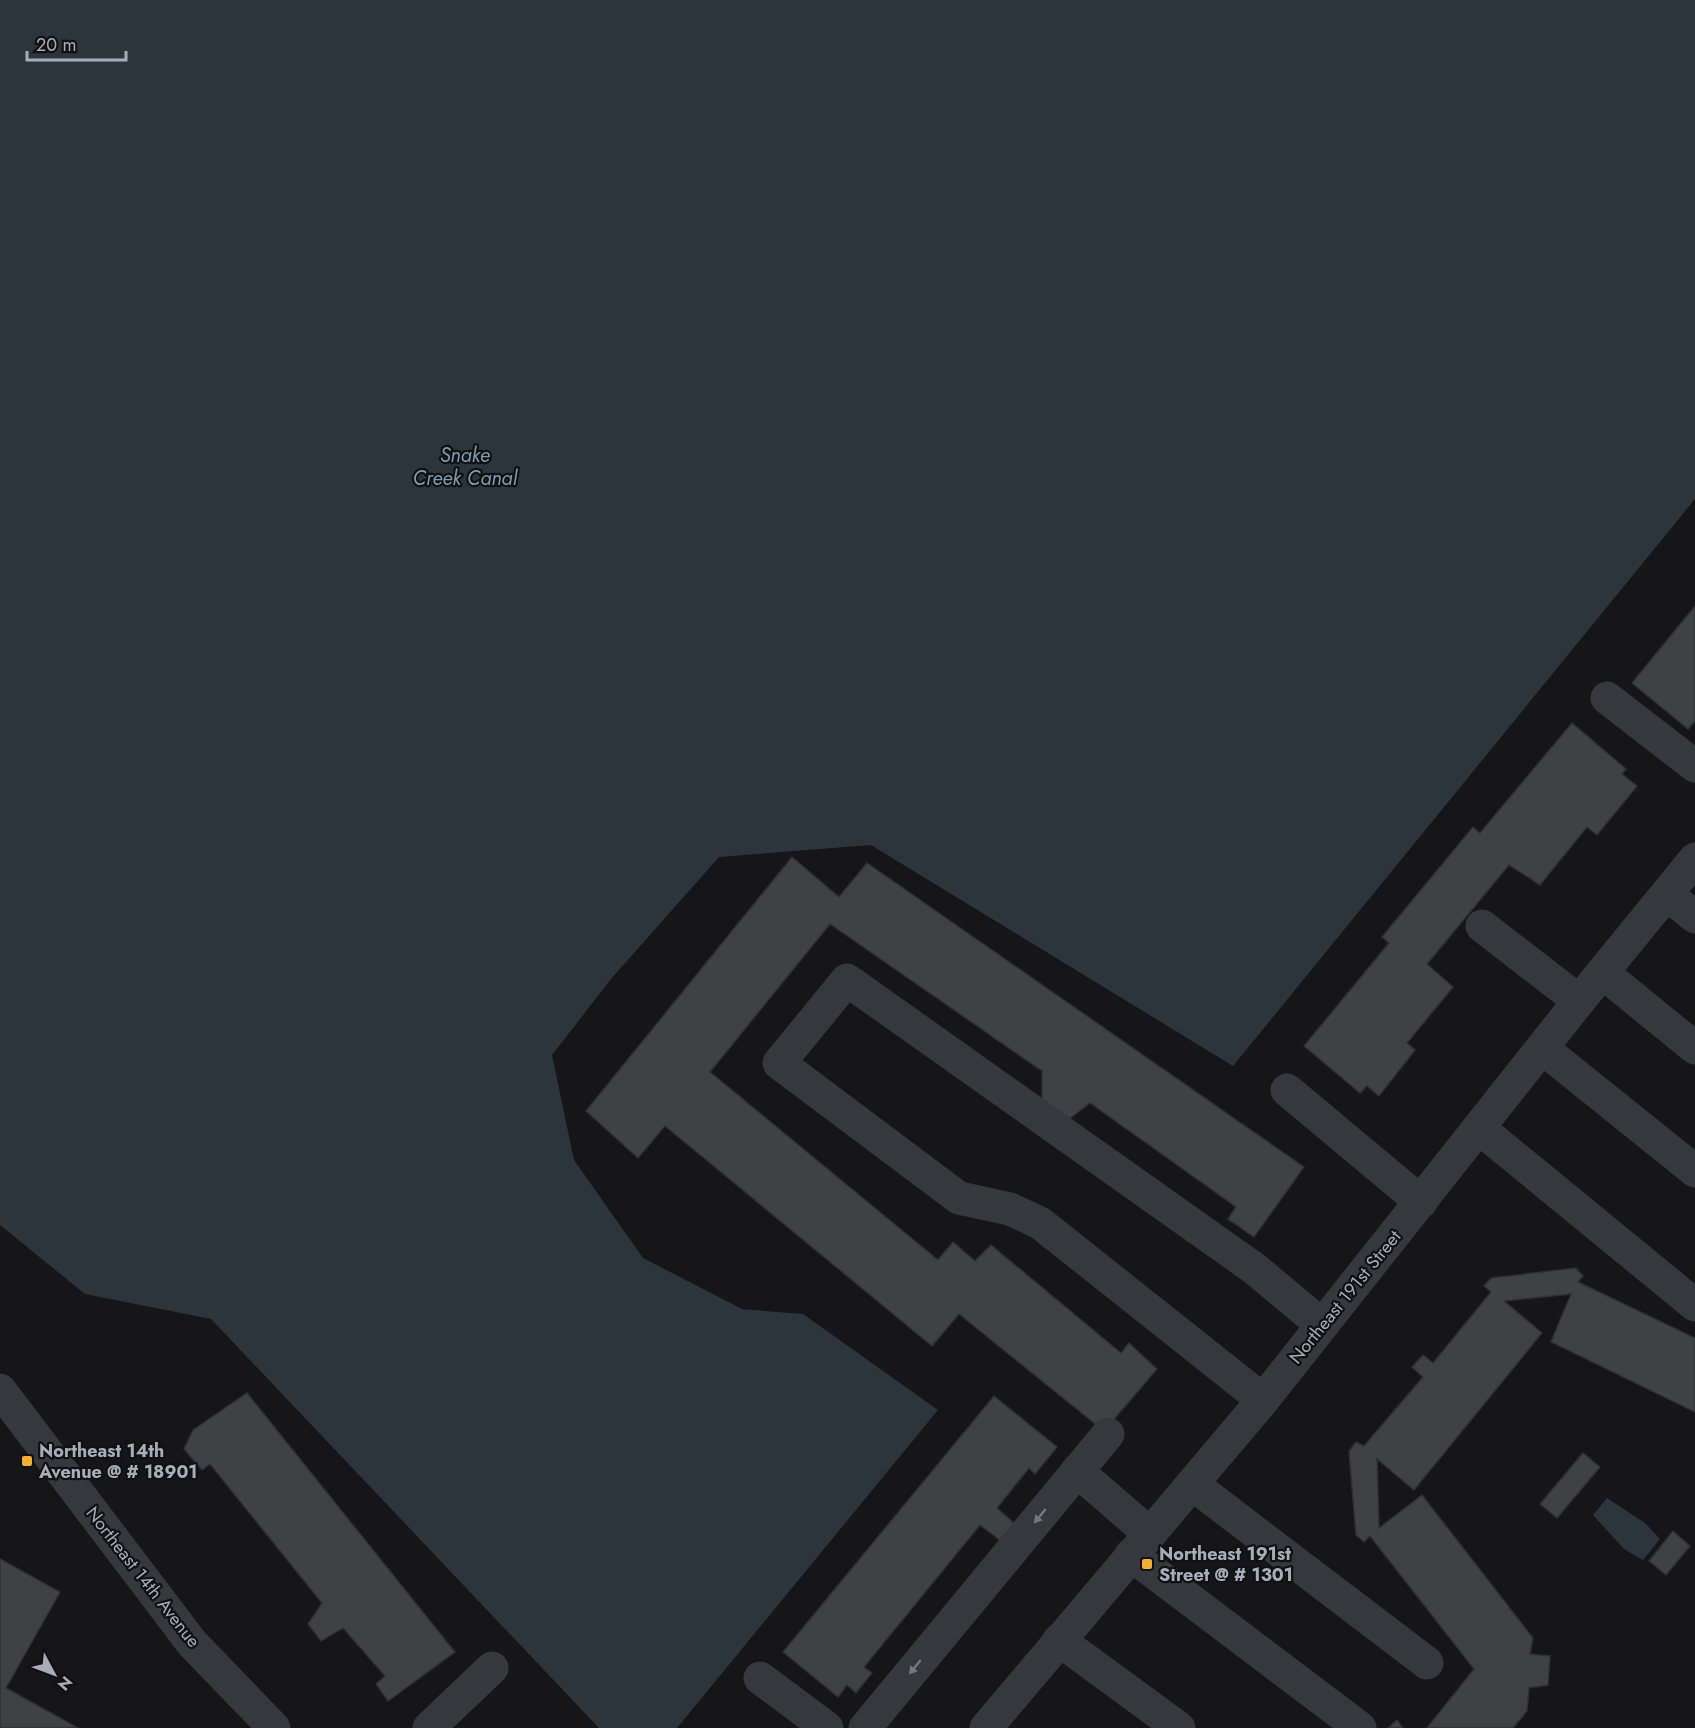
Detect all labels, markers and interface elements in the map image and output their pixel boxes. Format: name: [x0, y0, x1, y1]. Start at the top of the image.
scale bar: [27, 24, 126, 62]
text: 20 m: [36, 32, 76, 58]
water label: Snake Creek Canal: [413, 441, 519, 493]
street label: Northeast 191st Street: [1283, 1224, 1407, 1369]
place label: Northeast 14th Avenue @ # 18901: [38, 1438, 198, 1485]
marker: Northeast 14th Avenue @ # 18901: [20, 1454, 34, 1468]
street label: Northeast 14th Avenue: [80, 1501, 206, 1653]
one-way arrow: [1033, 1508, 1046, 1524]
place label: Northeast 191st Street @ # 1301: [1159, 1541, 1293, 1588]
marker: Northeast 191st Street @ # 1301: [1140, 1557, 1154, 1571]
north arrow: [24, 1644, 84, 1704]
one-way arrow: [909, 1659, 922, 1675]
text: N: [52, 1671, 78, 1696]

